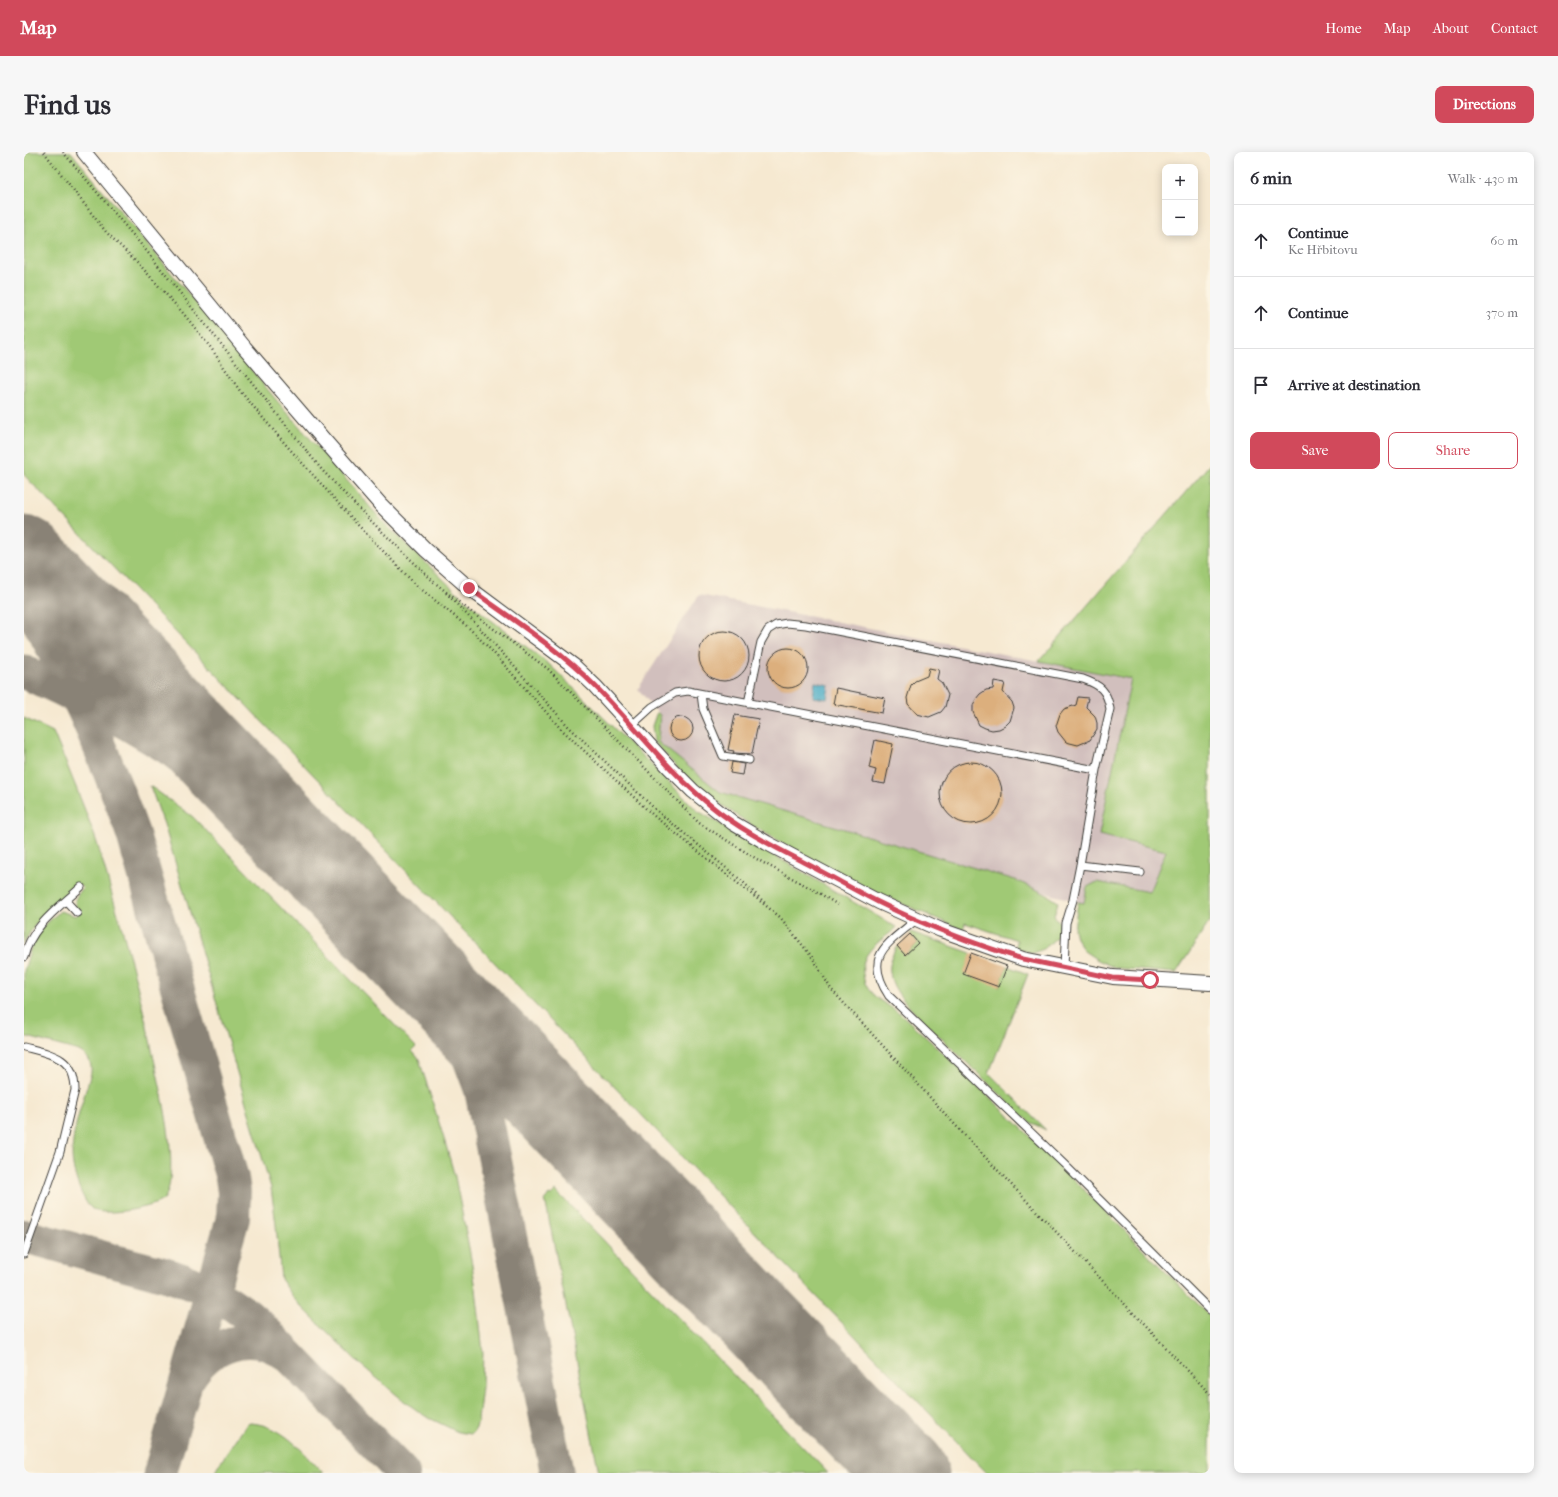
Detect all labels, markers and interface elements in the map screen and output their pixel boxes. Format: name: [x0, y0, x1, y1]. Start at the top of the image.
text: Map: [20, 17, 56, 39]
text: Home: [1325, 20, 1362, 37]
text: Map: [1384, 20, 1411, 37]
text: About: [1433, 20, 1469, 37]
text: Contact: [1491, 20, 1538, 37]
button: Directions: [1435, 86, 1534, 123]
text: Find us: [24, 88, 111, 121]
map controls: [1162, 164, 1198, 236]
button: +: [1162, 164, 1198, 200]
text: 6 min: [1250, 168, 1292, 188]
text: Walk · 430 m: [1448, 171, 1518, 186]
button: −: [1162, 200, 1198, 236]
text: Continue: [1288, 224, 1348, 242]
icon: ahead: [1250, 230, 1272, 252]
text: 60 m: [1490, 233, 1518, 248]
text: Ke Hřbitovu: [1288, 242, 1358, 257]
icon: ahead: [1250, 302, 1272, 324]
text: Continue: [1288, 304, 1348, 322]
text: 370 m: [1486, 305, 1518, 320]
icon: arrive: [1250, 374, 1272, 396]
text: Arrive at destination: [1288, 376, 1420, 394]
button: Save: [1250, 432, 1380, 469]
button: Share: [1388, 432, 1518, 469]
route end: [460, 579, 478, 597]
route start: [1141, 971, 1159, 989]

